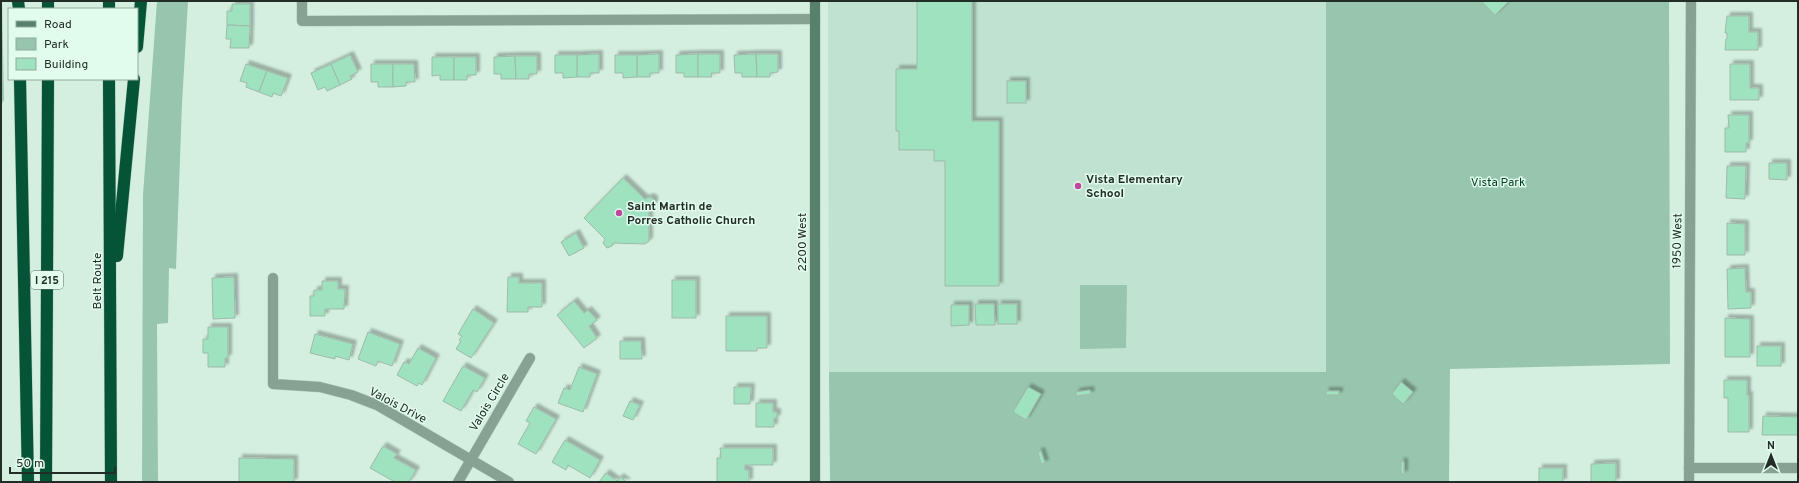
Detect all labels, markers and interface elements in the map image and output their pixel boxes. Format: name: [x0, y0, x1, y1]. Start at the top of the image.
legend: [8, 8, 138, 80]
text: Road: [44, 17, 72, 33]
text: Park: [44, 37, 69, 53]
text: Building: [44, 57, 88, 73]
place label: Vista Elementary School: [1086, 172, 1183, 202]
park label: Vista Park: [1471, 175, 1525, 191]
marker: Vista Elementary School: [1073, 181, 1083, 191]
place label: Saint Martin de Porres Catholic Church: [627, 199, 755, 229]
marker: Saint Martin de Porres Catholic Church: [614, 208, 624, 218]
street label: 2200 West: [795, 213, 811, 271]
street label: 1950 West: [1670, 213, 1686, 269]
street label: Belt Route: [90, 253, 106, 309]
road number: I 215: [31, 271, 63, 289]
street label: Valois Circle: [466, 370, 514, 435]
street label: Valois Drive: [366, 384, 429, 428]
north arrow: [1751, 435, 1791, 475]
text: N: [1767, 439, 1775, 453]
scale bar: [10, 449, 115, 475]
text: 50 m: [16, 456, 44, 472]

